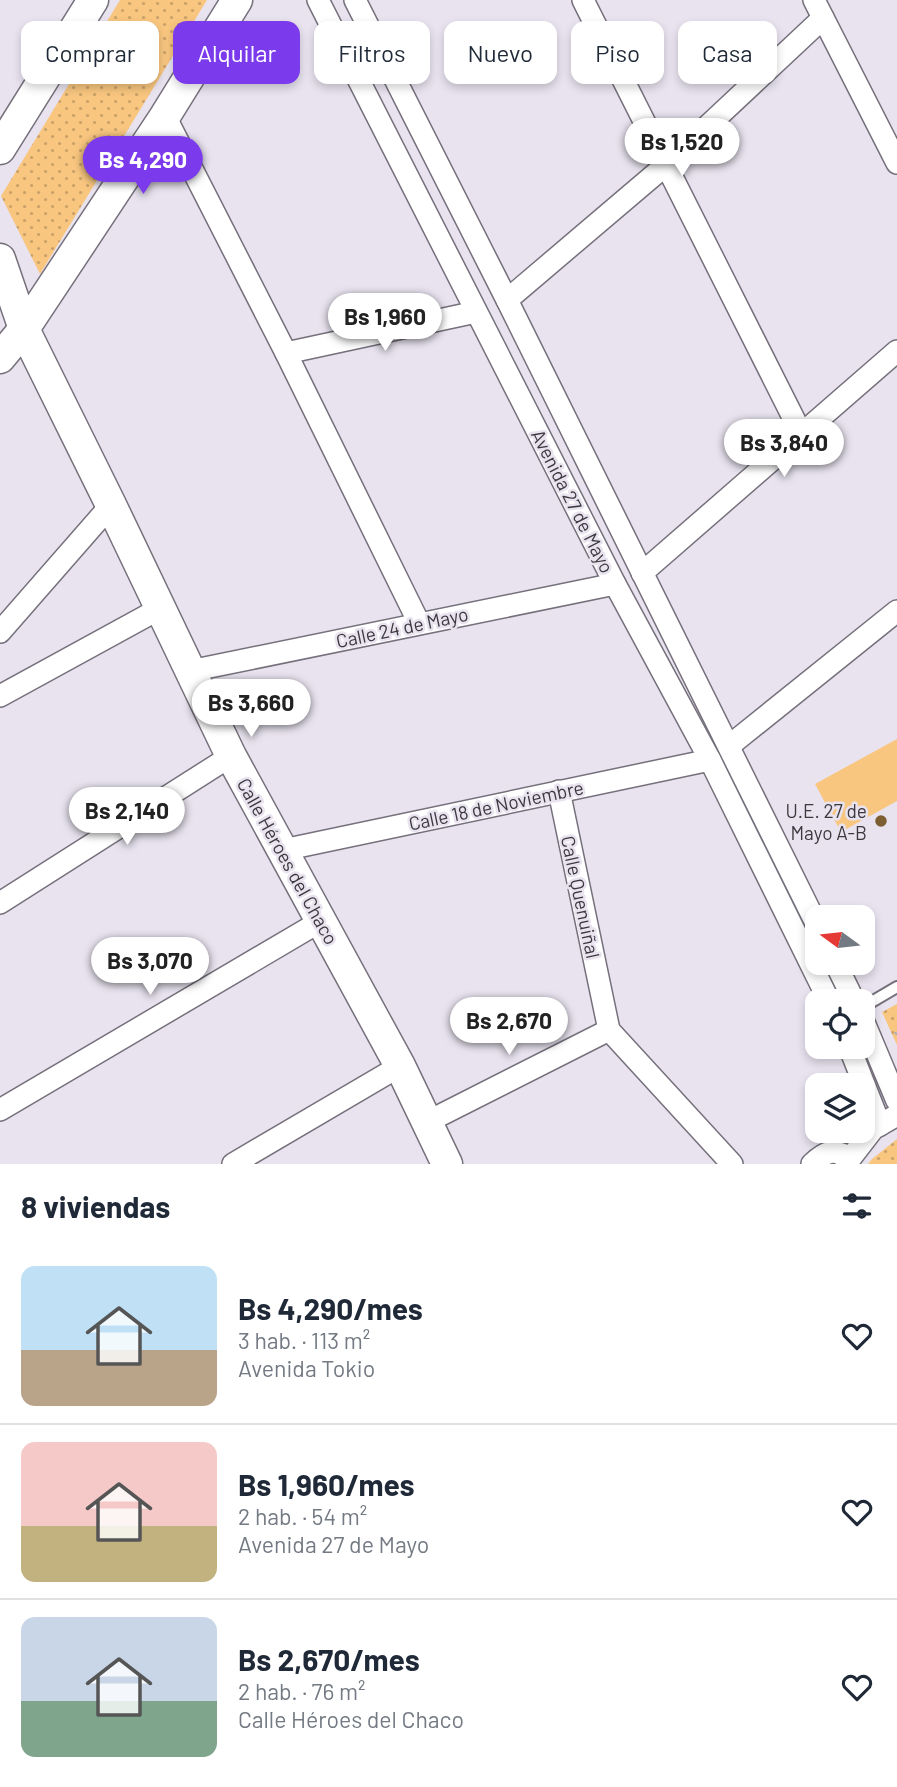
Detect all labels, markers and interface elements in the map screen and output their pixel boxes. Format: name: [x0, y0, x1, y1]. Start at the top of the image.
chip: Comprar: [21, 21, 159, 84]
chip: Alquilar: [173, 21, 300, 84]
chip: Filtros: [314, 21, 430, 84]
chip: Nuevo: [444, 21, 557, 84]
chip: Piso: [571, 21, 664, 84]
chip: Casa: [678, 21, 777, 84]
pin: Bs 1,520: [610, 118, 754, 178]
text: Bs 1,520: [641, 127, 723, 155]
pin: Bs 4,290: [71, 136, 215, 196]
text: Bs 4,290: [99, 145, 187, 173]
pin: Bs 1,960: [313, 294, 457, 353]
text: Bs 1,960: [344, 302, 426, 330]
pin: Bs 3,840: [712, 420, 856, 479]
street label: Avenida 27 de Mayo: [527, 425, 619, 577]
text: Bs 3,840: [740, 428, 828, 456]
street label: Calle 24 de Mayo: [334, 602, 470, 652]
pin: Bs 3,660: [179, 680, 323, 739]
text: Bs 3,660: [208, 688, 294, 716]
street label: Calle Héroes del Chaco: [233, 774, 343, 948]
street label: Calle 18 de Noviembre: [406, 775, 586, 835]
pin: Bs 2,140: [55, 788, 199, 847]
text: Bs 2,140: [85, 796, 169, 824]
place label: U.E. 27 de Mayo A-B: [786, 799, 867, 844]
marker: U.E. 27 de Mayo A-B: [873, 813, 889, 829]
street label: Calle Quenuiñal: [557, 834, 605, 960]
north arrow: [805, 905, 875, 975]
map controls: [805, 905, 875, 1143]
pin: Bs 3,070: [78, 937, 222, 997]
text: Bs 3,070: [107, 946, 193, 974]
button: locate: [805, 989, 875, 1059]
pin: Bs 2,670: [437, 998, 581, 1057]
text: Bs 2,670: [466, 1006, 552, 1034]
button: layers: [805, 1073, 875, 1143]
icon: filters: [838, 1187, 876, 1225]
text: 8 viviendas: [21, 1188, 170, 1224]
text: Bs 4,290/mes: [238, 1290, 423, 1326]
icon: home: [77, 1294, 161, 1378]
icon: heart: [838, 1317, 876, 1355]
text: 3 hab. · 113 m²: [238, 1326, 370, 1354]
text: Avenida Tokio: [238, 1354, 375, 1382]
text: Bs 1,960/mes: [238, 1466, 415, 1502]
icon: home: [77, 1470, 161, 1554]
icon: heart: [838, 1493, 876, 1531]
text: 2 hab. · 54 m²: [238, 1502, 367, 1530]
text: Avenida 27 de Mayo: [238, 1530, 429, 1558]
text: Bs 2,670/mes: [238, 1641, 420, 1677]
icon: home: [77, 1645, 161, 1729]
icon: heart: [838, 1668, 876, 1706]
text: 2 hab. · 76 m²: [238, 1677, 365, 1705]
text: Calle Héroes del Chaco: [238, 1705, 464, 1733]

